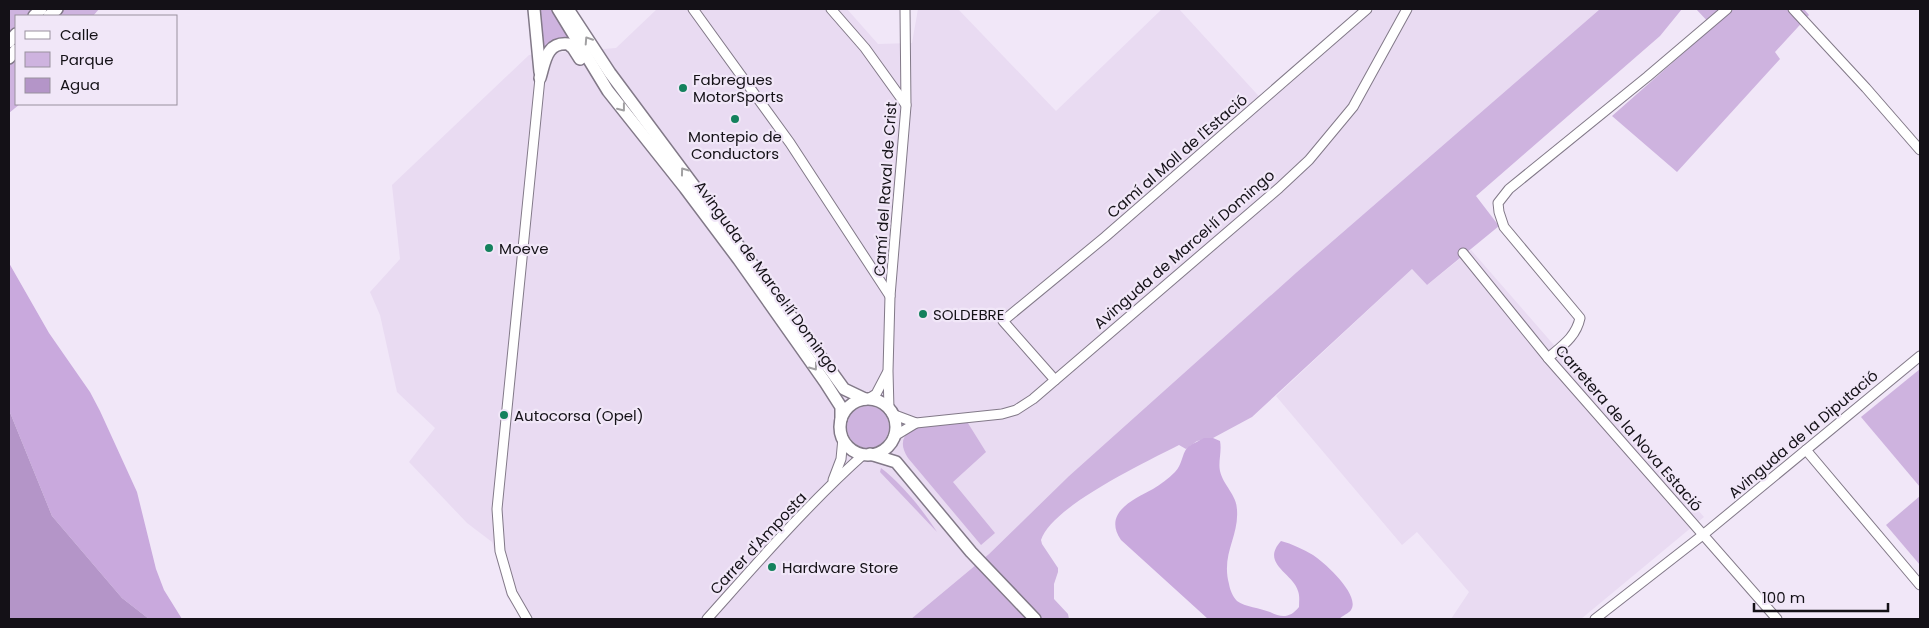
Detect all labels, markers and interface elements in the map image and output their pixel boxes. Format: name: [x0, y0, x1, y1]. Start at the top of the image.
legend: [15, 15, 178, 105]
text: Calle: [60, 24, 98, 45]
one-way arrow: [585, 36, 595, 45]
text: Parque: [60, 49, 113, 70]
place label: Fabregues MotorSports: [693, 69, 784, 107]
text: Agua: [60, 74, 100, 95]
marker: Fabregues MotorSports: [677, 82, 689, 94]
street label: Camí al Moll de l'Estació: [1102, 89, 1252, 223]
street label: Camí del Raval de Crist: [868, 101, 902, 277]
one-way arrow: [617, 102, 625, 111]
marker: Montepio de Conductors: [729, 113, 741, 125]
place label: Montepio de Conductors: [688, 126, 782, 164]
street label: Avinguda de Marcel·lí Domingo: [1089, 165, 1279, 333]
one-way arrow: [681, 167, 690, 177]
street label: Avinguda de Marcel·lí Domingo: [690, 176, 844, 378]
place label: Moeve: [499, 238, 549, 259]
marker: Moeve: [483, 242, 495, 254]
place label: SOLDEBRE: [933, 304, 1004, 325]
marker: SOLDEBRE: [917, 308, 929, 320]
street label: Carretera de la Nova Estació: [1551, 340, 1707, 516]
one-way arrow: [808, 361, 817, 371]
street label: Avinguda de la Diputació: [1724, 365, 1882, 503]
place label: Autocorsa (Opel): [514, 405, 644, 426]
marker: Autocorsa (Opel): [498, 409, 510, 421]
street label: Carrer d'Amposta: [705, 487, 811, 599]
place label: Hardware Store: [782, 557, 898, 578]
marker: Hardware Store: [766, 561, 778, 573]
scale bar: [1754, 580, 1888, 612]
text: 100 m: [1762, 587, 1805, 608]

